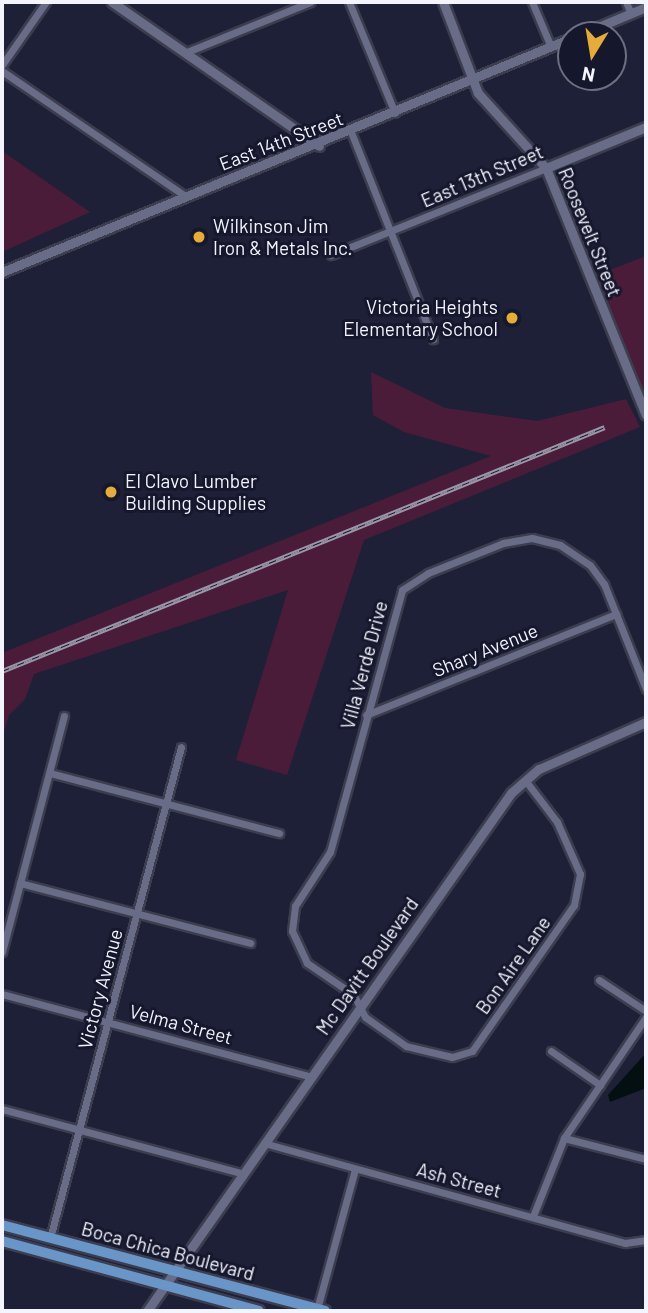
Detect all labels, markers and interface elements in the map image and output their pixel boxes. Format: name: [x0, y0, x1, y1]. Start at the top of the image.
north arrow: [557, 21, 627, 91]
text: N: [580, 63, 597, 88]
street label: East 14th Street: [216, 107, 346, 175]
street label: East 13th Street: [418, 140, 546, 212]
street label: Roosevelt Street: [554, 164, 626, 300]
place label: Wilkinson Jim Iron & Metals Inc.: [213, 215, 353, 259]
marker: Wilkinson Jim Iron & Metals Inc.: [191, 229, 207, 245]
place label: Victoria Heights Elementary School: [343, 296, 498, 340]
marker: Victoria Heights Elementary School: [504, 310, 520, 326]
place label: El Clavo Lumber Building Supplies: [125, 470, 266, 514]
marker: El Clavo Lumber Building Supplies: [103, 484, 119, 500]
street label: Villa Verde Drive: [336, 598, 392, 732]
street label: Shary Avenue: [429, 619, 541, 681]
street label: Mc Davitt Boulevard: [311, 893, 423, 1039]
street label: Bon Aire Lane: [471, 912, 555, 1018]
street label: Victory Avenue: [73, 927, 127, 1051]
street label: Velma Street: [127, 999, 235, 1049]
street label: Ash Street: [414, 1158, 504, 1202]
street label: Boca Chica Boulevard: [79, 1217, 257, 1285]

